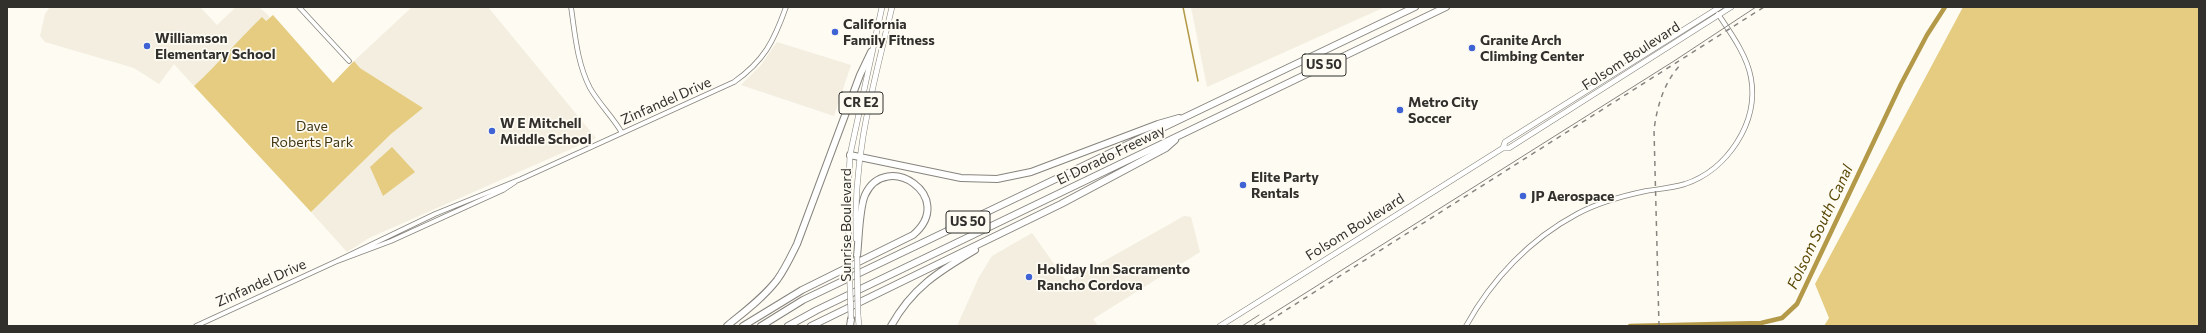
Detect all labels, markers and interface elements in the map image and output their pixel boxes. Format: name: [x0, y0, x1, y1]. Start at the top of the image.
place label: California Family Fitness: [843, 16, 935, 48]
street label: Folsom Boulevard: [1579, 18, 1683, 94]
marker: California Family Fitness: [830, 27, 840, 37]
place label: Williamson Elementary School: [155, 30, 275, 62]
place label: Granite Arch Climbing Center: [1480, 32, 1584, 64]
marker: Williamson Elementary School: [142, 41, 152, 51]
marker: Granite Arch Climbing Center: [1467, 43, 1477, 53]
road number: US 50: [1302, 54, 1346, 76]
street label: Zinfandel Drive: [618, 74, 714, 128]
road number: CR E2: [839, 92, 883, 114]
place label: Metro City Soccer: [1408, 94, 1478, 126]
marker: Metro City Soccer: [1395, 105, 1405, 115]
place label: W E Mitchell Middle School: [500, 115, 591, 148]
park label: Dave Roberts Park: [271, 118, 353, 150]
street label: El Dorado Freeway: [1054, 122, 1168, 188]
marker: W E Mitchell Middle School: [487, 126, 497, 136]
water label: Folsom South Canal: [1783, 162, 1857, 292]
street label: Sunrise Boulevard: [838, 168, 854, 282]
place label: Elite Party Rentals: [1251, 169, 1319, 202]
marker: Elite Party Rentals: [1238, 180, 1248, 190]
place label: JP Aerospace: [1531, 188, 1614, 204]
street label: Folsom Boulevard: [1303, 190, 1407, 264]
marker: JP Aerospace: [1518, 191, 1528, 201]
road number: US 50: [946, 211, 990, 233]
street label: Zinfandel Drive: [213, 256, 309, 310]
place label: Holiday Inn Sacramento Rancho Cordova: [1037, 261, 1190, 294]
marker: Holiday Inn Sacramento Rancho Cordova: [1024, 272, 1034, 282]

